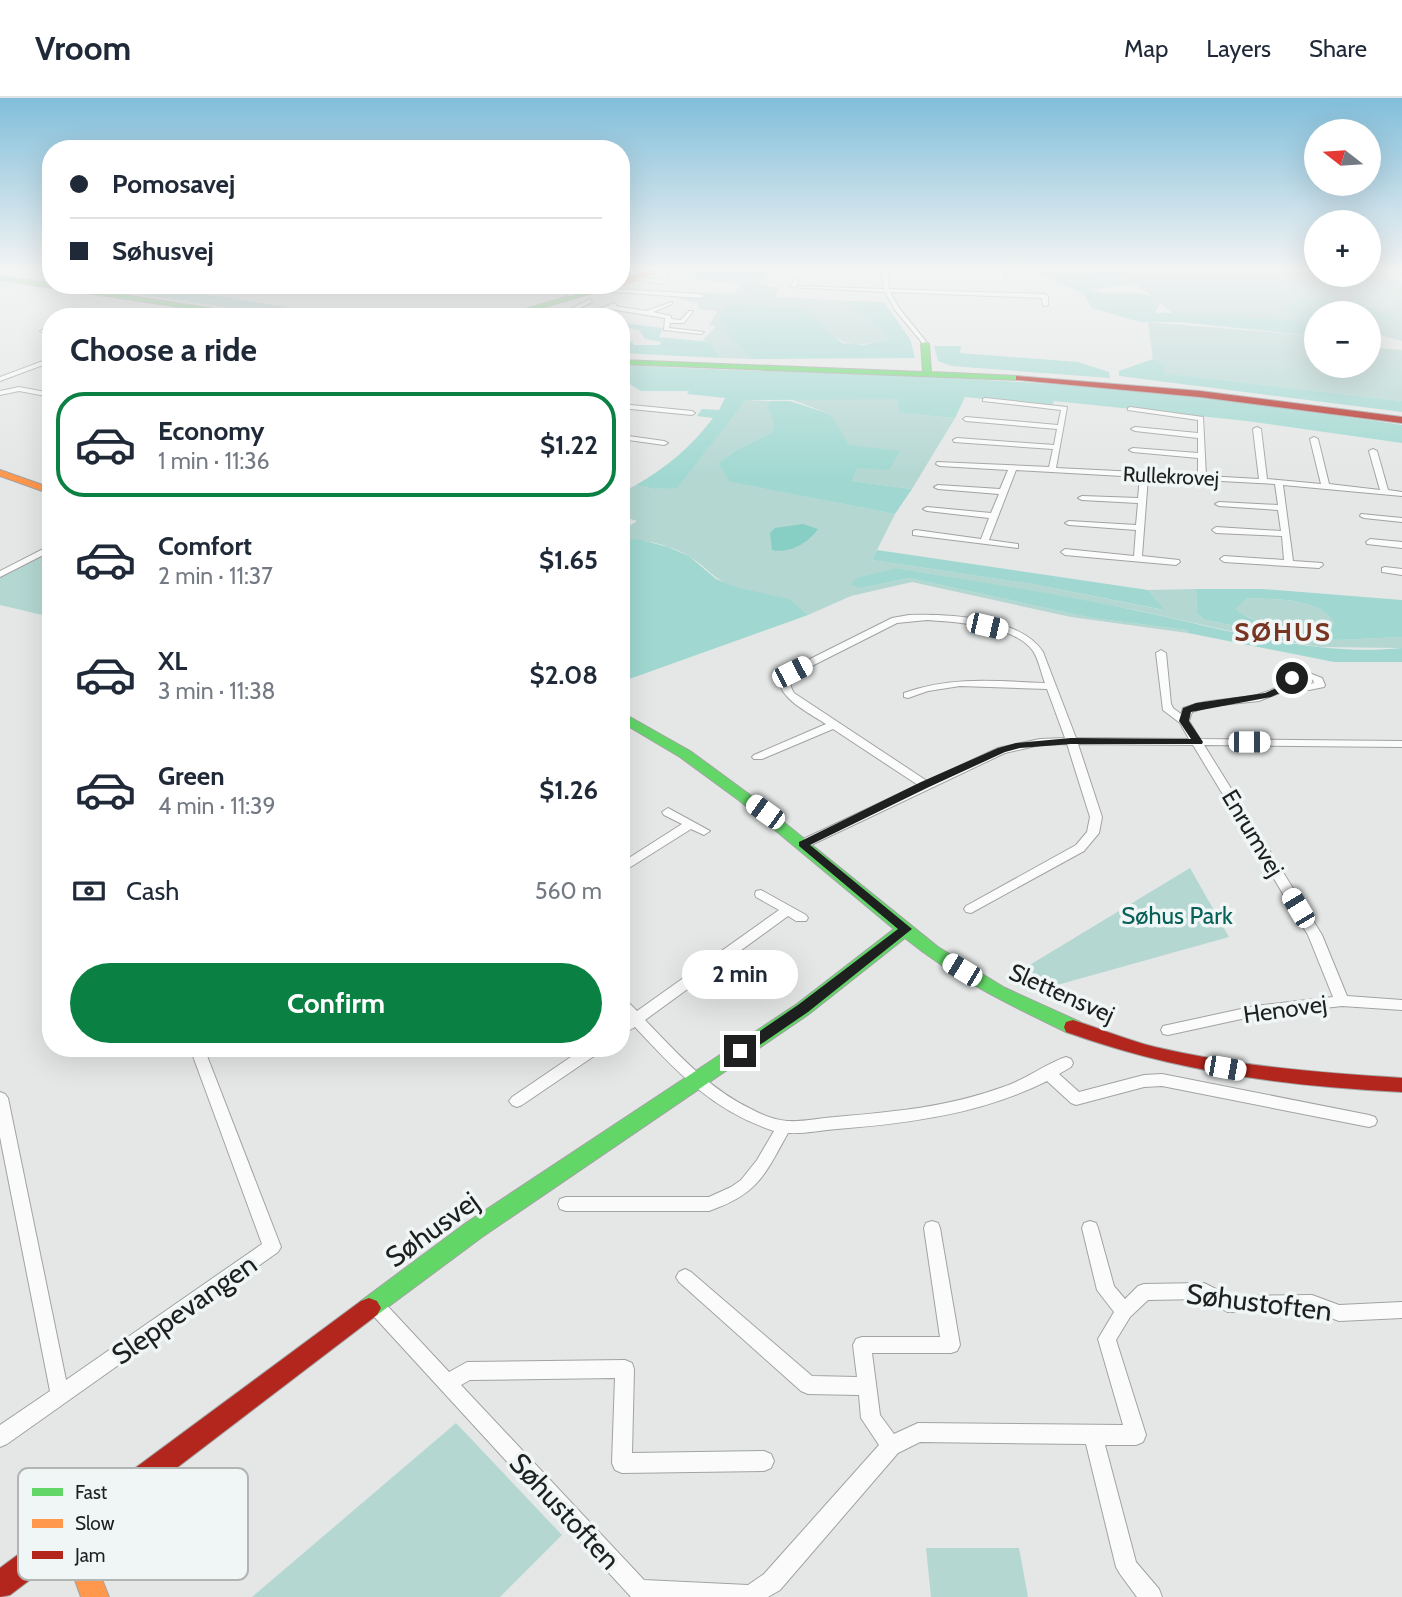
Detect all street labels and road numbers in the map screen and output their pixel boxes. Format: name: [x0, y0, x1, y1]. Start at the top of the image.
street label: Rullekrovej: [1122, 461, 1220, 492]
street label: Enrumvej: [1216, 784, 1290, 882]
street label: Slettensvej: [1005, 957, 1119, 1029]
street label: Henovej: [1241, 989, 1329, 1029]
street label: Søhusvej: [379, 1184, 485, 1274]
street label: Sleppevangen: [105, 1247, 263, 1371]
street label: Søhustoften: [1184, 1276, 1334, 1328]
street label: Søhustoften: [503, 1446, 627, 1576]

